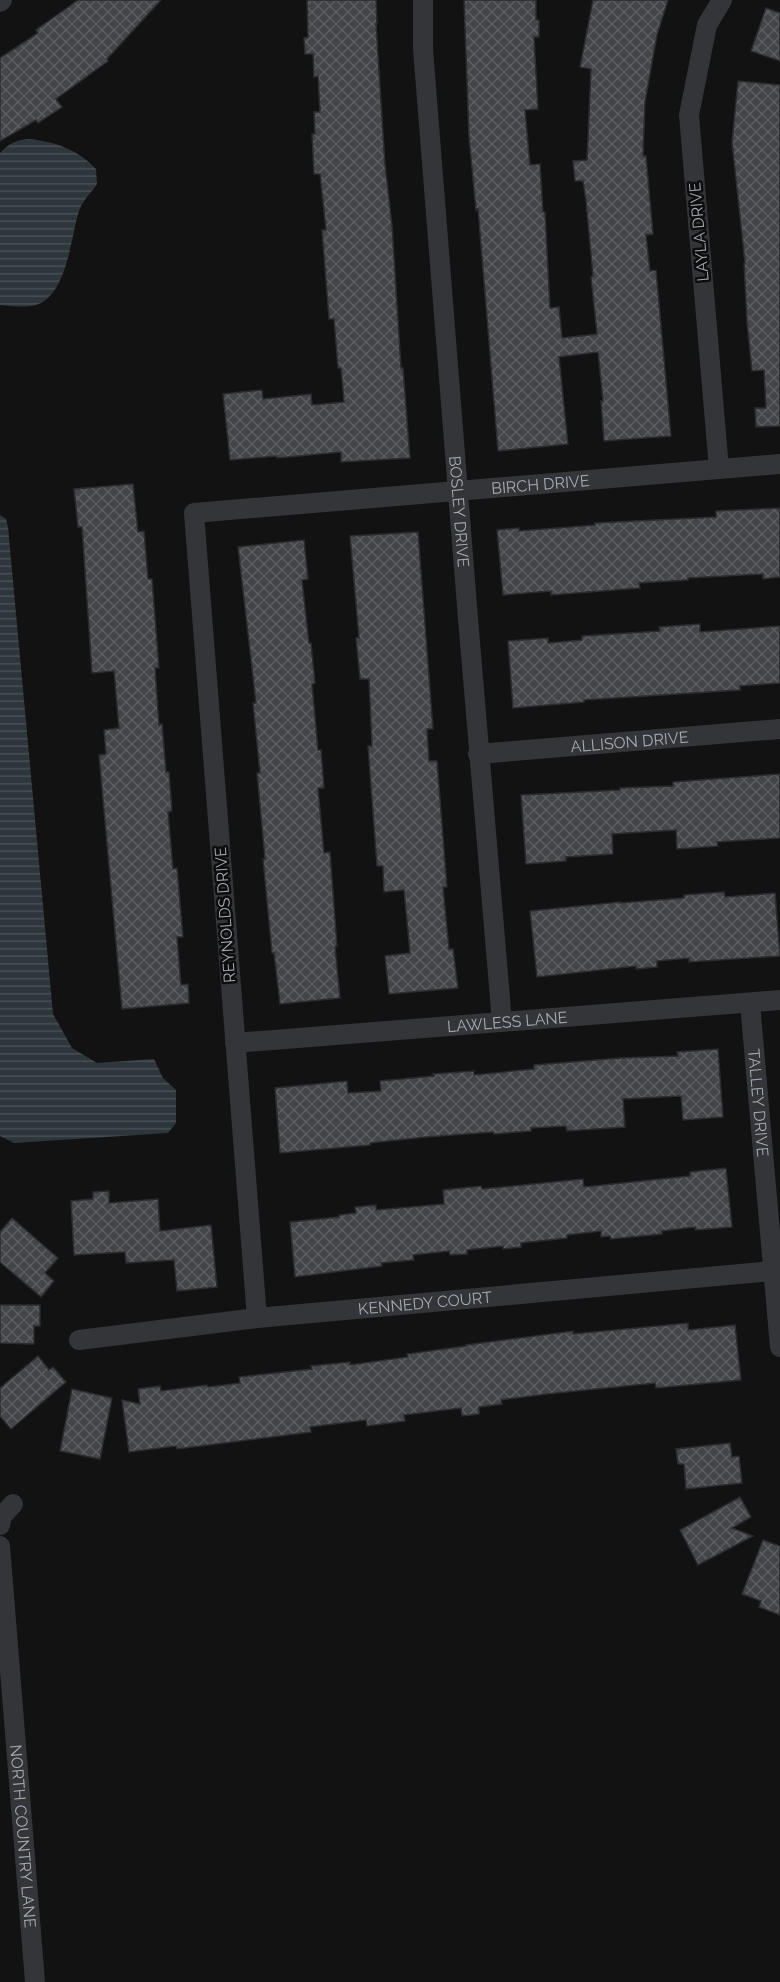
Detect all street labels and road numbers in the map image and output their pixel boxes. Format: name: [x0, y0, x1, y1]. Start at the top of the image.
street label: LAYLA DRIVE: [685, 181, 713, 282]
street label: BOSLEY DRIVE: [446, 455, 473, 568]
street label: BIRCH DRIVE: [490, 470, 590, 498]
street label: ALLISON DRIVE: [570, 727, 689, 756]
street label: REYNOLDS DRIVE: [211, 846, 239, 984]
street label: LAWLESS LANE: [446, 1007, 568, 1036]
street label: TALLEY DRIVE: [745, 1048, 773, 1158]
street label: KENNEDY COURT: [357, 1287, 493, 1318]
street label: NORTH COUNTRY LANE: [6, 1744, 40, 1929]

